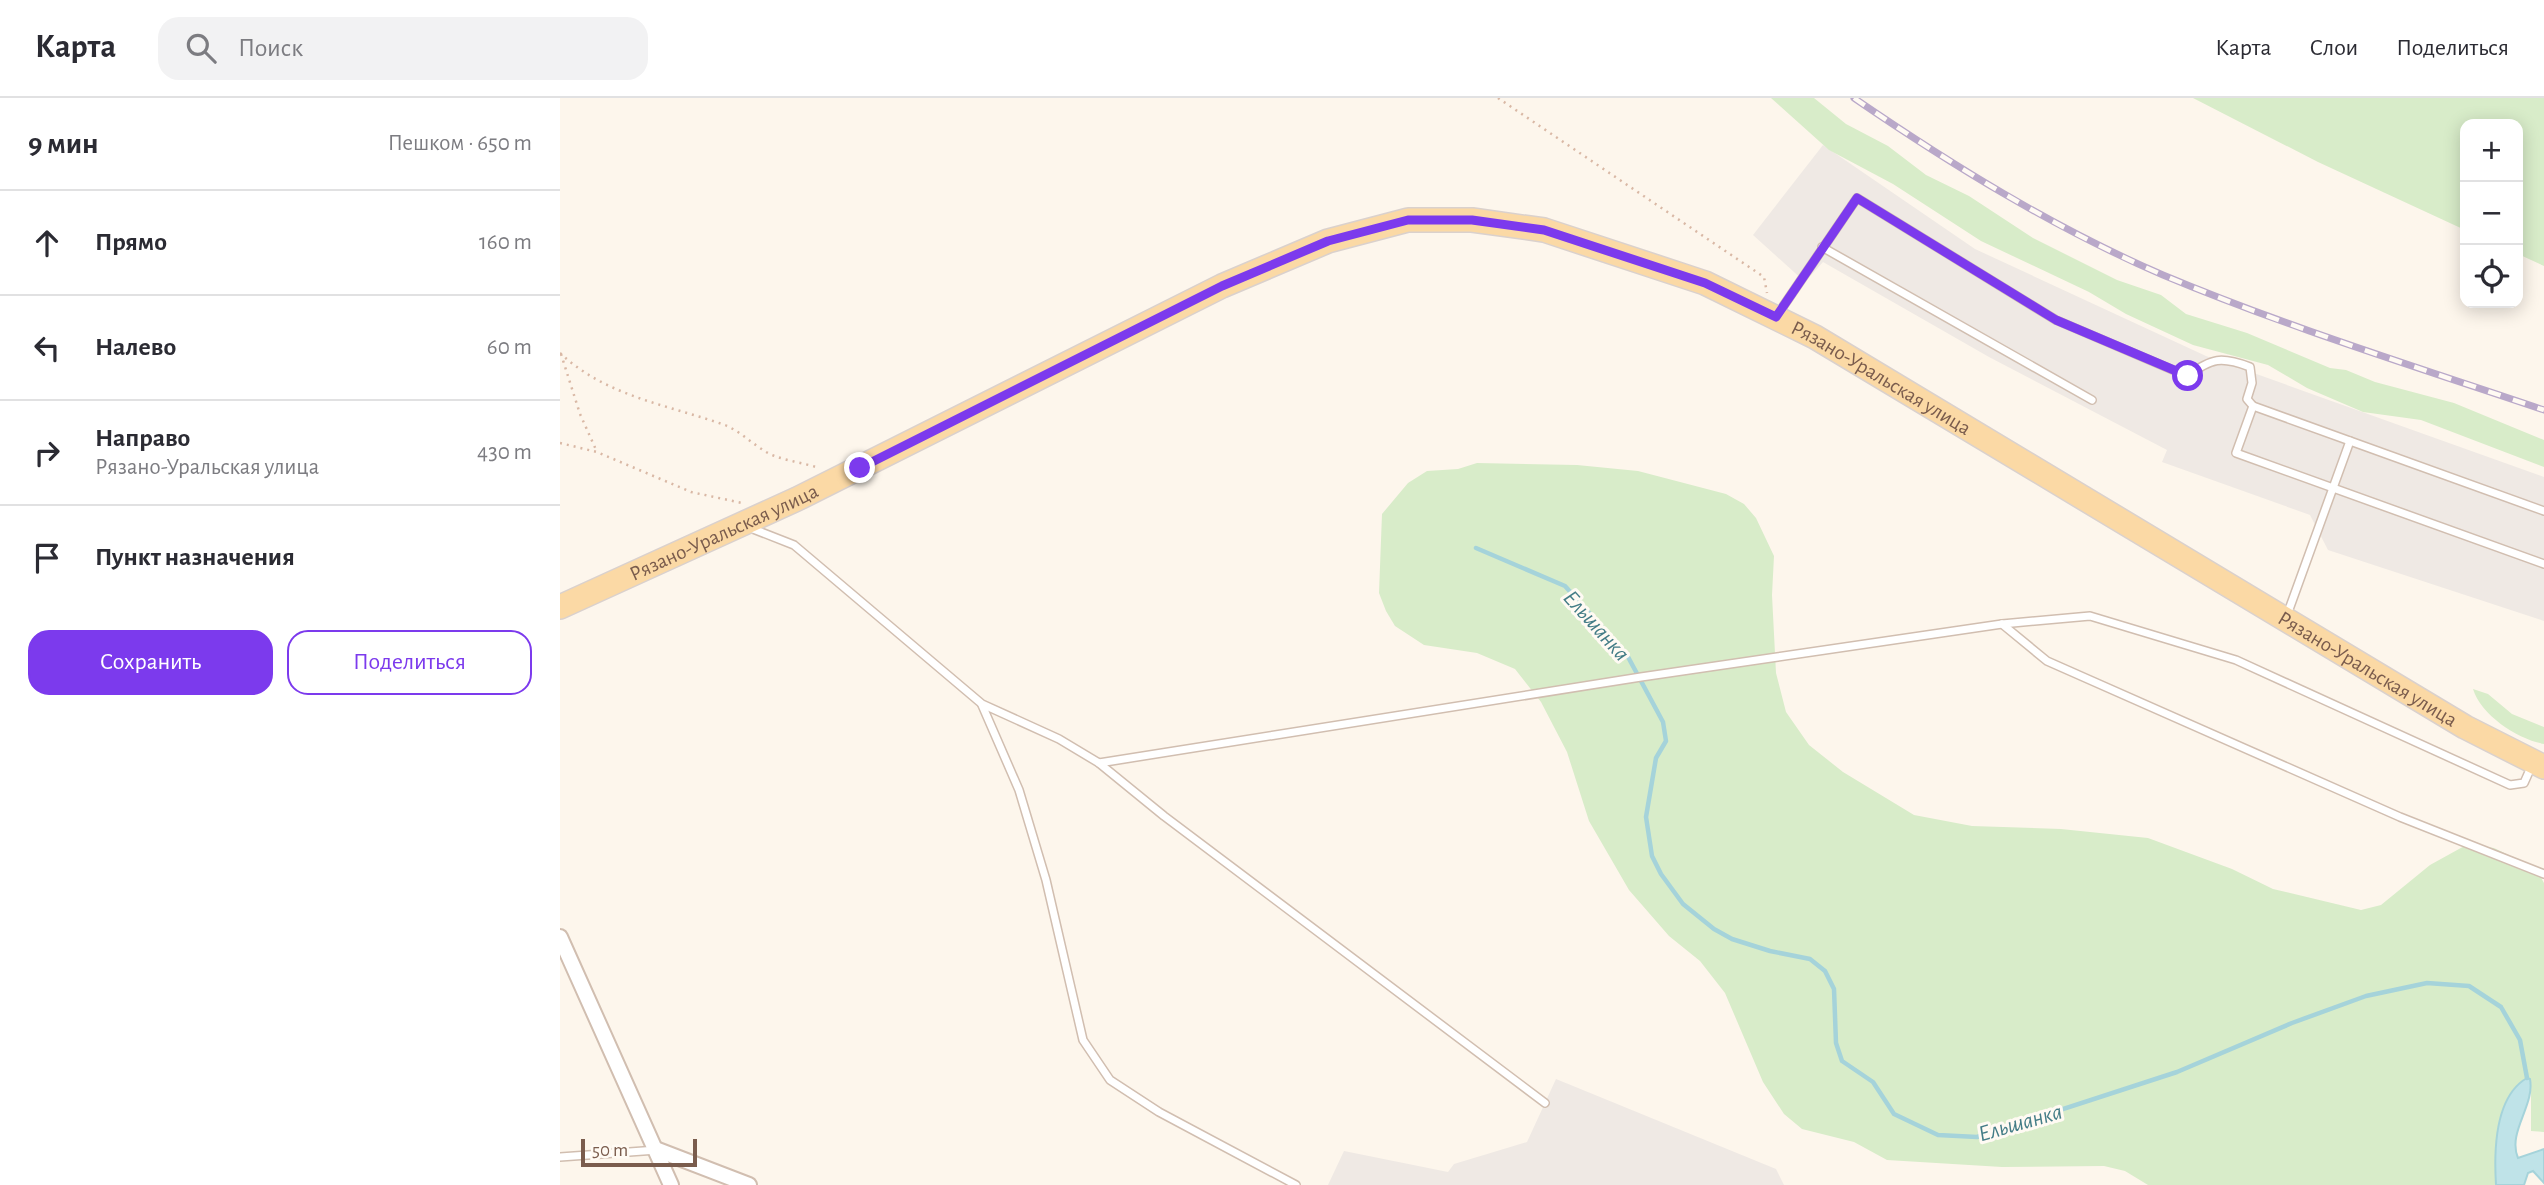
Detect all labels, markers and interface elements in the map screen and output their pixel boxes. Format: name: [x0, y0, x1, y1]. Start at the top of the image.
search box: [158, 17, 648, 80]
icon: search: [182, 29, 220, 67]
text: Карта: [35, 31, 116, 64]
text: Поиск: [238, 35, 303, 61]
text: Карта: [2215, 36, 2271, 60]
text: Слои: [2309, 36, 2358, 60]
text: Поделиться: [2396, 36, 2509, 60]
map controls: [2460, 119, 2523, 308]
button: +: [2460, 119, 2523, 182]
text: 9 мин: [28, 129, 99, 159]
text: Пешком · 650 m: [388, 132, 532, 155]
button: −: [2460, 182, 2523, 245]
icon: ahead: [28, 224, 66, 262]
text: Прямо: [95, 229, 167, 255]
text: 160 m: [479, 231, 532, 254]
button: locate: [2460, 245, 2523, 308]
street label: Рязано-Уральская улица: [1788, 317, 1975, 439]
icon: left: [28, 329, 66, 367]
text: Налево: [95, 334, 176, 360]
text: 60 m: [487, 336, 532, 359]
route start: [2172, 360, 2203, 391]
text: Направо: [95, 425, 190, 451]
icon: right: [28, 434, 66, 472]
text: 430 m: [477, 441, 532, 464]
route end: [844, 452, 875, 483]
text: Рязано-Уральская улица: [95, 456, 319, 479]
street label: Рязано-Уральская улица: [626, 480, 822, 585]
icon: arrive: [28, 539, 66, 577]
text: Пункт назначения: [95, 544, 295, 570]
water label: Ельшанка: [1559, 586, 1633, 666]
street label: Рязано-Уральская улица: [2274, 607, 2461, 731]
button: Сохранить: [28, 630, 273, 695]
button: Поделиться: [287, 630, 532, 695]
water label: Ельшанка: [1976, 1101, 2065, 1146]
scale bar: [581, 1136, 696, 1168]
text: 50 m: [592, 1141, 628, 1160]

